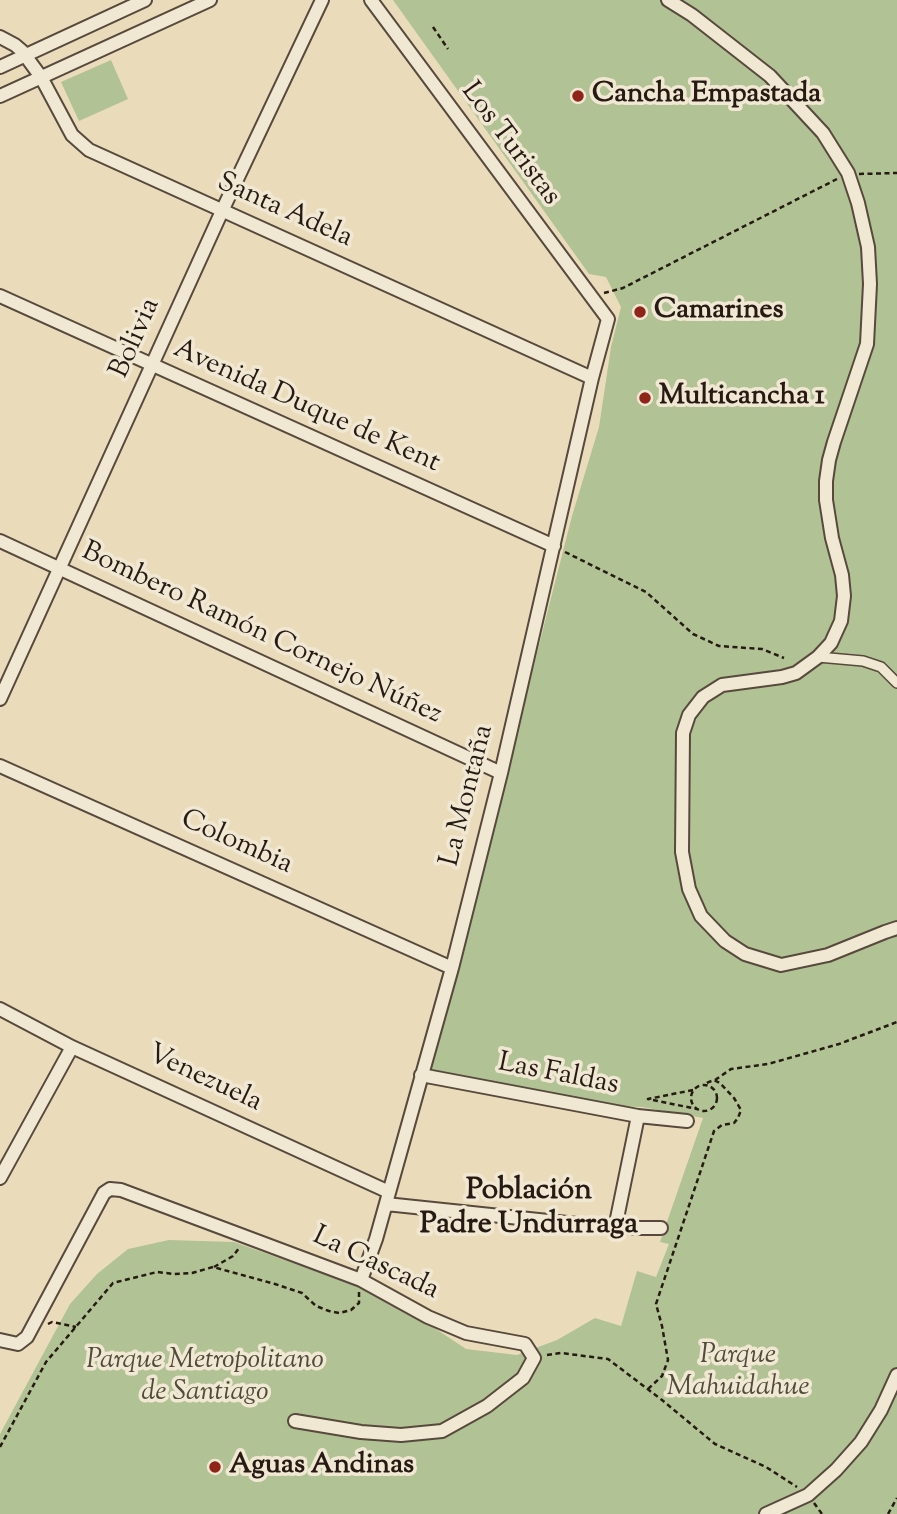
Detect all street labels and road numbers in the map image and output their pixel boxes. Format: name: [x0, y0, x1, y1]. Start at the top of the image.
street label: Los Turistas: [452, 77, 566, 213]
street label: Santa Adela: [211, 167, 357, 257]
street label: Bolivia: [105, 294, 169, 384]
street label: Avenida Duque de Kent: [167, 334, 445, 482]
street label: Bombero Ramón Cornejo Núñez: [75, 537, 447, 733]
street label: La Montaña: [435, 722, 503, 870]
street label: Colombia: [175, 804, 297, 884]
street label: Venezuela: [141, 1039, 267, 1121]
street label: Las Faldas: [495, 1048, 621, 1104]
street label: La Cascada: [306, 1221, 444, 1309]

